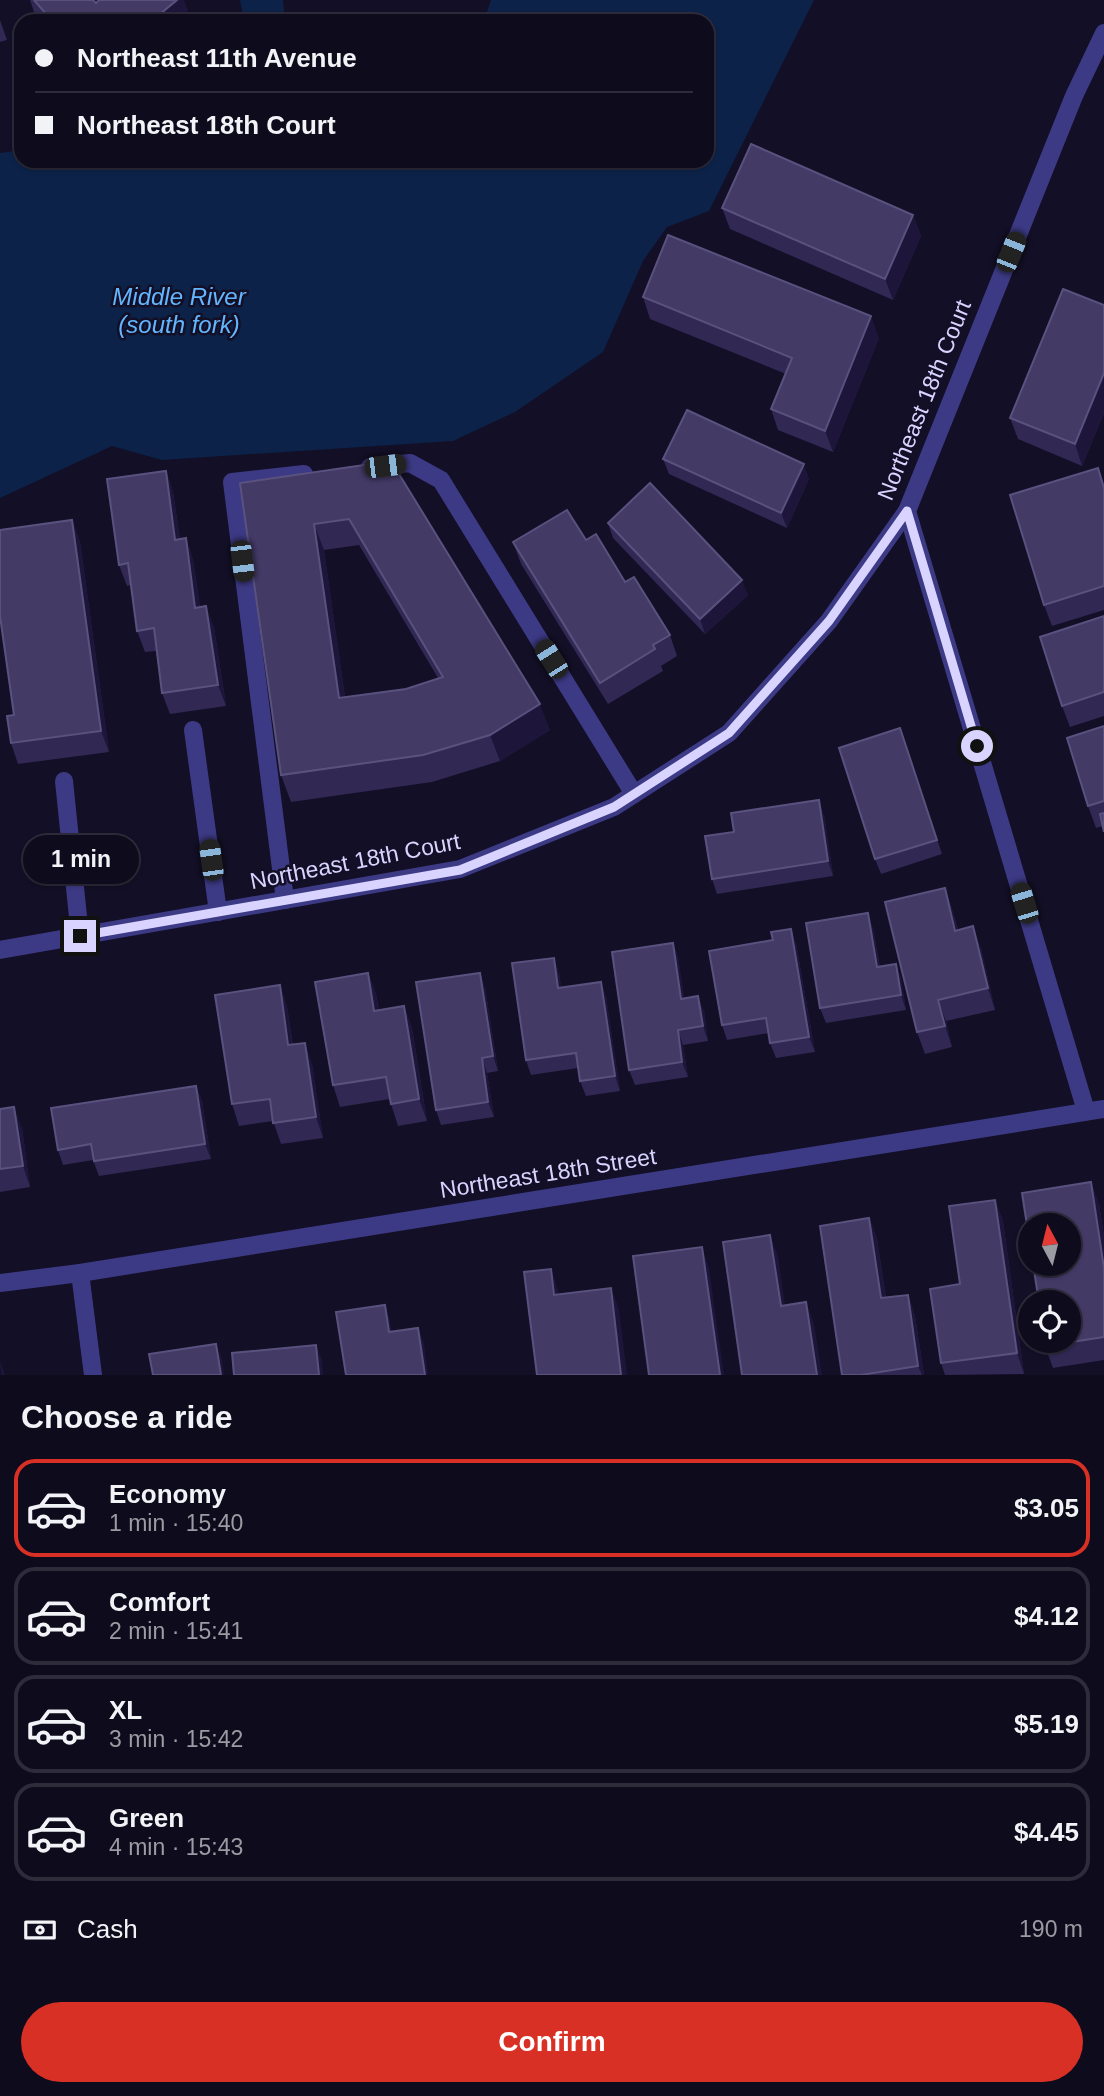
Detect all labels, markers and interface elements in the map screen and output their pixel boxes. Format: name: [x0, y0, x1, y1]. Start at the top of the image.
text: Northeast 11th Avenue: [77, 43, 357, 73]
text: Northeast 18th Court: [77, 110, 336, 140]
car: [994, 229, 1029, 275]
water label: Middle River (south fork): [112, 283, 247, 338]
street label: Northeast 18th Court: [872, 296, 976, 504]
car: [363, 453, 408, 479]
car: [230, 539, 255, 583]
car: [531, 636, 572, 682]
route start: [961, 730, 993, 762]
street label: Northeast 18th Court: [248, 828, 463, 894]
callout: 1 min: [22, 834, 138, 884]
car: [198, 838, 225, 882]
text: 1 min: [51, 846, 111, 872]
car: [1008, 880, 1041, 926]
route end: [64, 920, 96, 952]
street label: Northeast 18th Street: [438, 1143, 659, 1203]
north arrow: [1018, 1213, 1082, 1276]
map controls: [1018, 1213, 1081, 1353]
button: locate: [1018, 1290, 1081, 1353]
text: Choose a ride: [21, 1399, 233, 1435]
icon: car: [25, 1477, 88, 1540]
text: Economy: [109, 1479, 226, 1509]
text: $3.05: [1014, 1493, 1079, 1523]
text: 1 min · 15:40: [109, 1510, 243, 1536]
icon: car: [25, 1585, 88, 1648]
text: Comfort: [109, 1587, 210, 1617]
text: $4.12: [1014, 1601, 1079, 1631]
text: 2 min · 15:41: [109, 1618, 243, 1644]
icon: car: [25, 1693, 88, 1756]
text: XL: [109, 1695, 142, 1725]
text: $5.19: [1014, 1709, 1079, 1739]
text: 3 min · 15:42: [109, 1726, 243, 1752]
icon: car: [25, 1801, 88, 1864]
text: Green: [109, 1803, 184, 1833]
text: $4.45: [1014, 1817, 1079, 1847]
text: 4 min · 15:43: [109, 1834, 243, 1860]
icon: cash: [21, 1911, 59, 1949]
text: Cash: [77, 1914, 138, 1944]
text: 190 m: [1019, 1916, 1083, 1942]
button: Confirm: [21, 2002, 1083, 2082]

